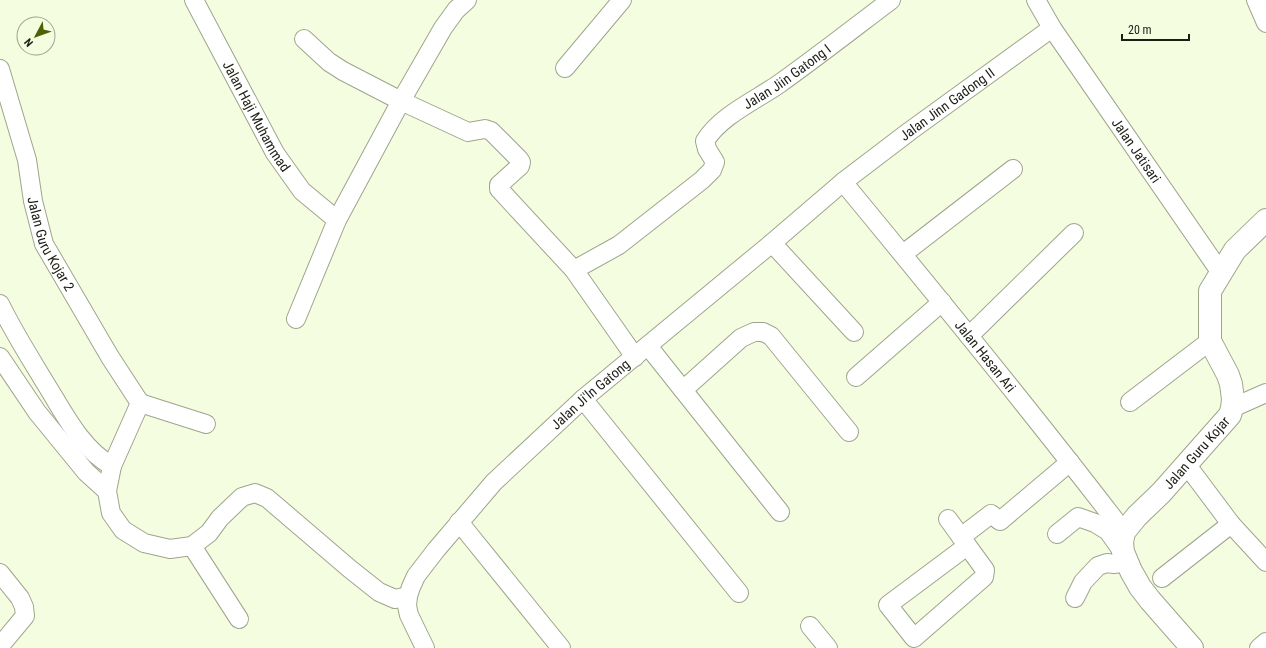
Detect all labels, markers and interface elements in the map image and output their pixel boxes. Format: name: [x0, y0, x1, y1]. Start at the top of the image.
north arrow: [16, 16, 56, 56]
scale bar: [1122, 16, 1189, 42]
text: 20 m: [1128, 23, 1152, 37]
text: N: [22, 35, 36, 49]
street label: Jalan Jiin Gatong I: [740, 41, 834, 112]
street label: Jalan Haji Muhammad: [220, 58, 294, 175]
street label: Jalan Jinn Gadong II: [897, 64, 998, 144]
street label: Jalan Jatisari: [1109, 115, 1164, 186]
street label: Jalan Guru Kojar 2: [24, 196, 78, 294]
street label: Jalan Hasan Ari: [952, 317, 1019, 395]
street label: Jalan Ji'ln Gatong: [548, 356, 633, 433]
street label: Jalan Guru Kojar: [1160, 413, 1233, 492]

